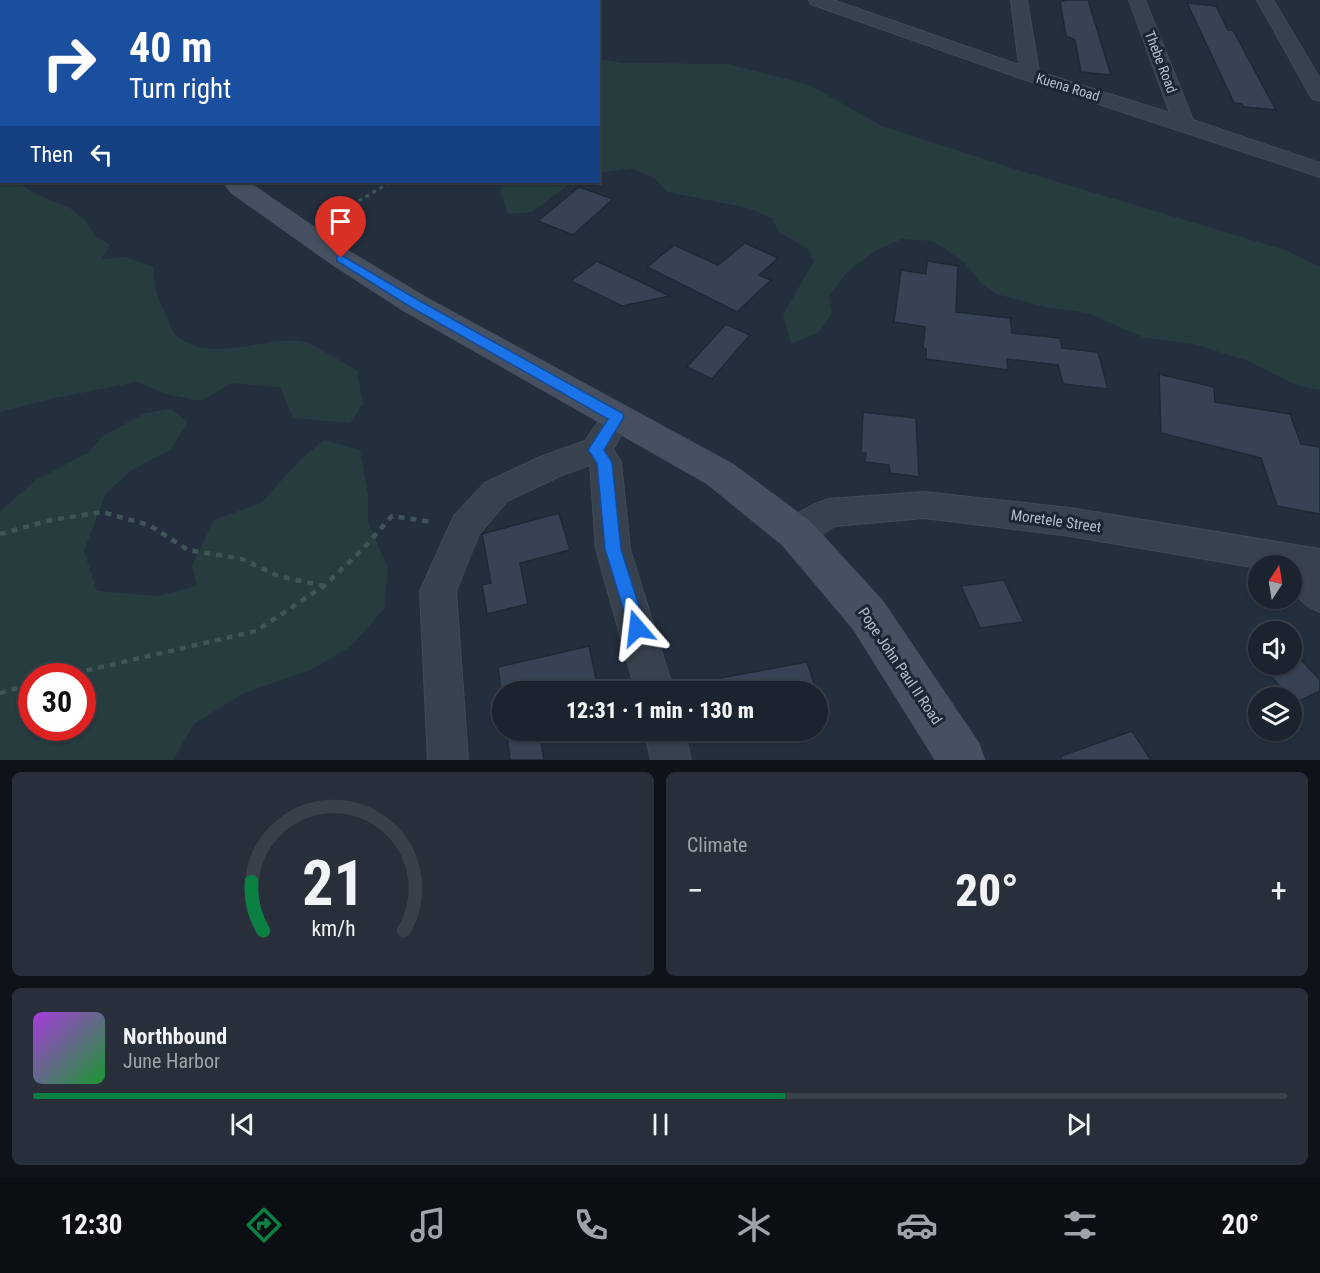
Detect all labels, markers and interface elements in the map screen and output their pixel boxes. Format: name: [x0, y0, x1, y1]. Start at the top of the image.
text: 40 m: [129, 23, 212, 72]
icon: right: [30, 24, 108, 102]
street label: Thebe Road: [1142, 29, 1180, 95]
street label: Kuena Road: [1034, 70, 1102, 104]
text: Turn right: [129, 73, 231, 105]
icon: left: [85, 138, 118, 171]
text: Then: [30, 142, 73, 167]
pin: [315, 196, 366, 258]
icon: arrive: [324, 205, 357, 238]
street label: Moretele Street: [1010, 506, 1102, 536]
north arrow: [1248, 555, 1302, 609]
map controls: [1248, 555, 1302, 741]
position arrow: [605, 596, 669, 660]
street label: Pope John Paul II Road: [854, 604, 946, 728]
button: sound: [1248, 621, 1302, 675]
speed limit sign: 30: [18, 663, 96, 741]
button: layers: [1248, 687, 1302, 741]
text: 12:31 · 1 min · 130 m: [566, 698, 754, 723]
text: Climate: [687, 833, 747, 857]
text: 21: [301, 847, 365, 920]
text: 20°: [955, 864, 1019, 917]
text: −: [687, 871, 704, 910]
text: +: [1271, 871, 1287, 910]
text: km/h: [311, 916, 355, 941]
text: Northbound: [123, 1024, 227, 1049]
text: June Harbor: [123, 1049, 220, 1073]
icon: previous: [226, 1108, 259, 1141]
icon: pause: [644, 1108, 677, 1141]
icon: next: [1062, 1108, 1095, 1141]
icon: directions: [243, 1204, 285, 1246]
icon: music: [407, 1204, 449, 1246]
icon: phone: [570, 1204, 612, 1246]
icon: climate: [733, 1204, 775, 1246]
icon: car: [896, 1204, 938, 1246]
icon: filters: [1059, 1204, 1101, 1246]
text: 12:30: [61, 1209, 122, 1241]
text: 20°: [1222, 1209, 1259, 1241]

